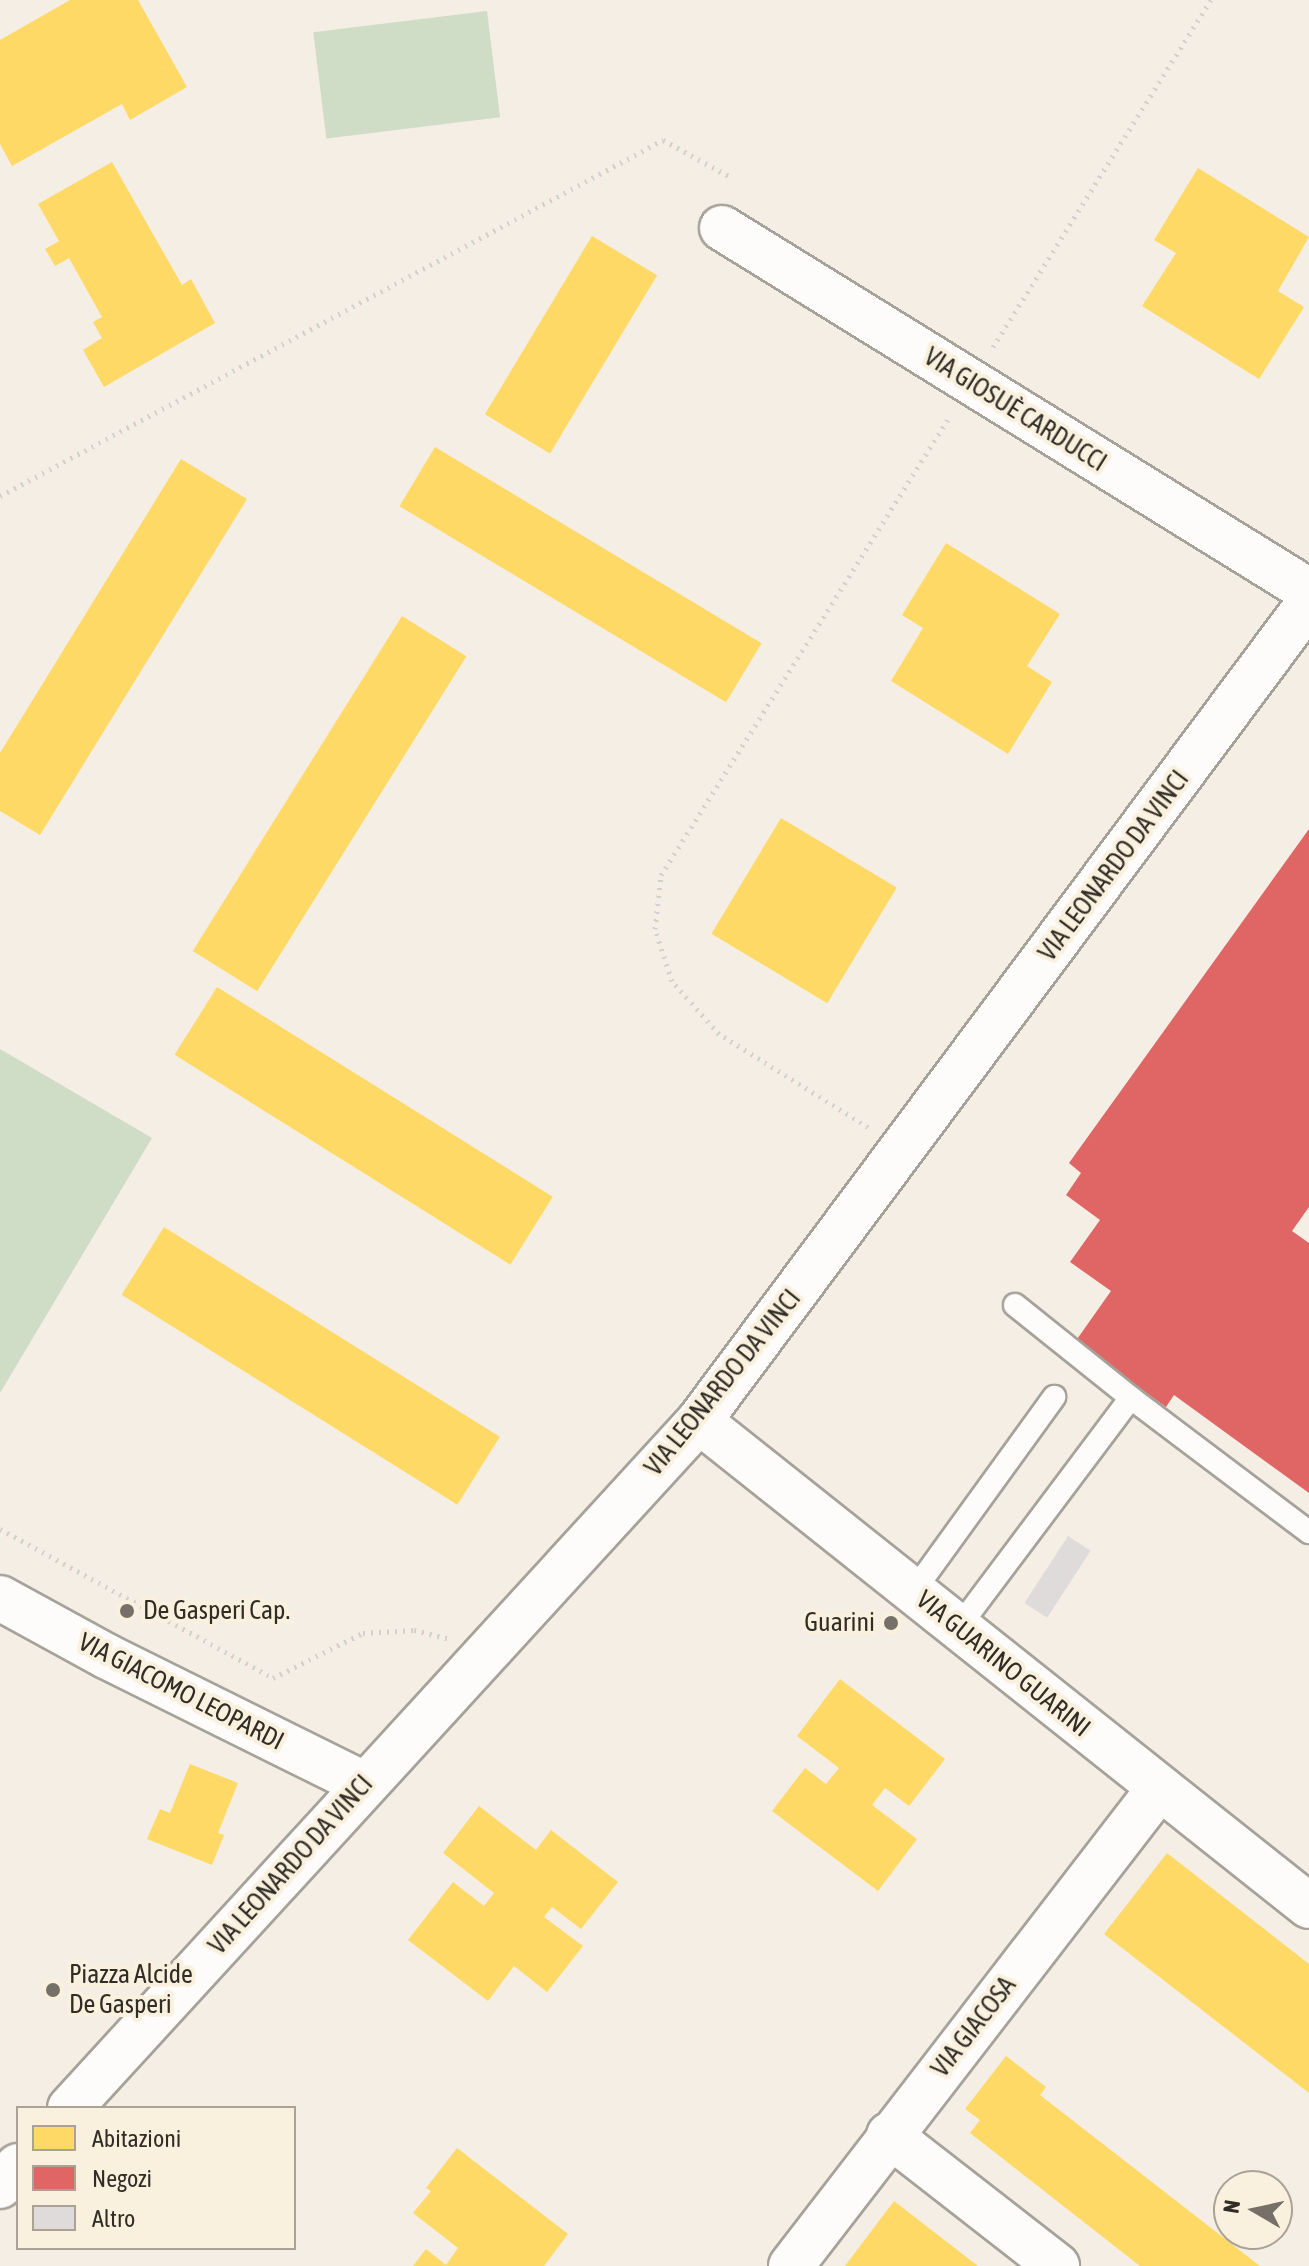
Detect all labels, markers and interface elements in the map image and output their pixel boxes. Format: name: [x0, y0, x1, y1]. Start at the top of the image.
street label: VIA GIOSUÈ CARDUCCI: [918, 341, 1112, 479]
street label: VIA LEONARDO DA VINCI: [1032, 765, 1196, 967]
street label: VIA LEONARDO DA VINCI: [638, 1284, 808, 1482]
street label: VIA GUARINO GUARINI: [910, 1584, 1096, 1744]
place label: De Gasperi Cap.: [143, 1595, 290, 1627]
marker: De Gasperi Cap.: [118, 1602, 136, 1620]
place label: Guarini: [804, 1607, 875, 1639]
marker: Guarini: [882, 1614, 900, 1632]
street label: VIA GIACOMO LEOPARDI: [73, 1627, 289, 1757]
street label: VIA LEONARDO DA VINCI: [202, 1769, 380, 1961]
place label: Piazza Alcide De Gasperi: [69, 1959, 193, 2020]
street label: VIA GIACOSA: [925, 1971, 1023, 2083]
marker: Piazza Alcide De Gasperi: [44, 1981, 62, 1999]
legend: [16, 2106, 296, 2250]
text: Abitazioni: [92, 2125, 181, 2152]
text: Negozi: [92, 2165, 152, 2192]
north arrow: [1213, 2170, 1293, 2250]
text: N: [1217, 2198, 1245, 2215]
text: Altro: [92, 2205, 135, 2232]

